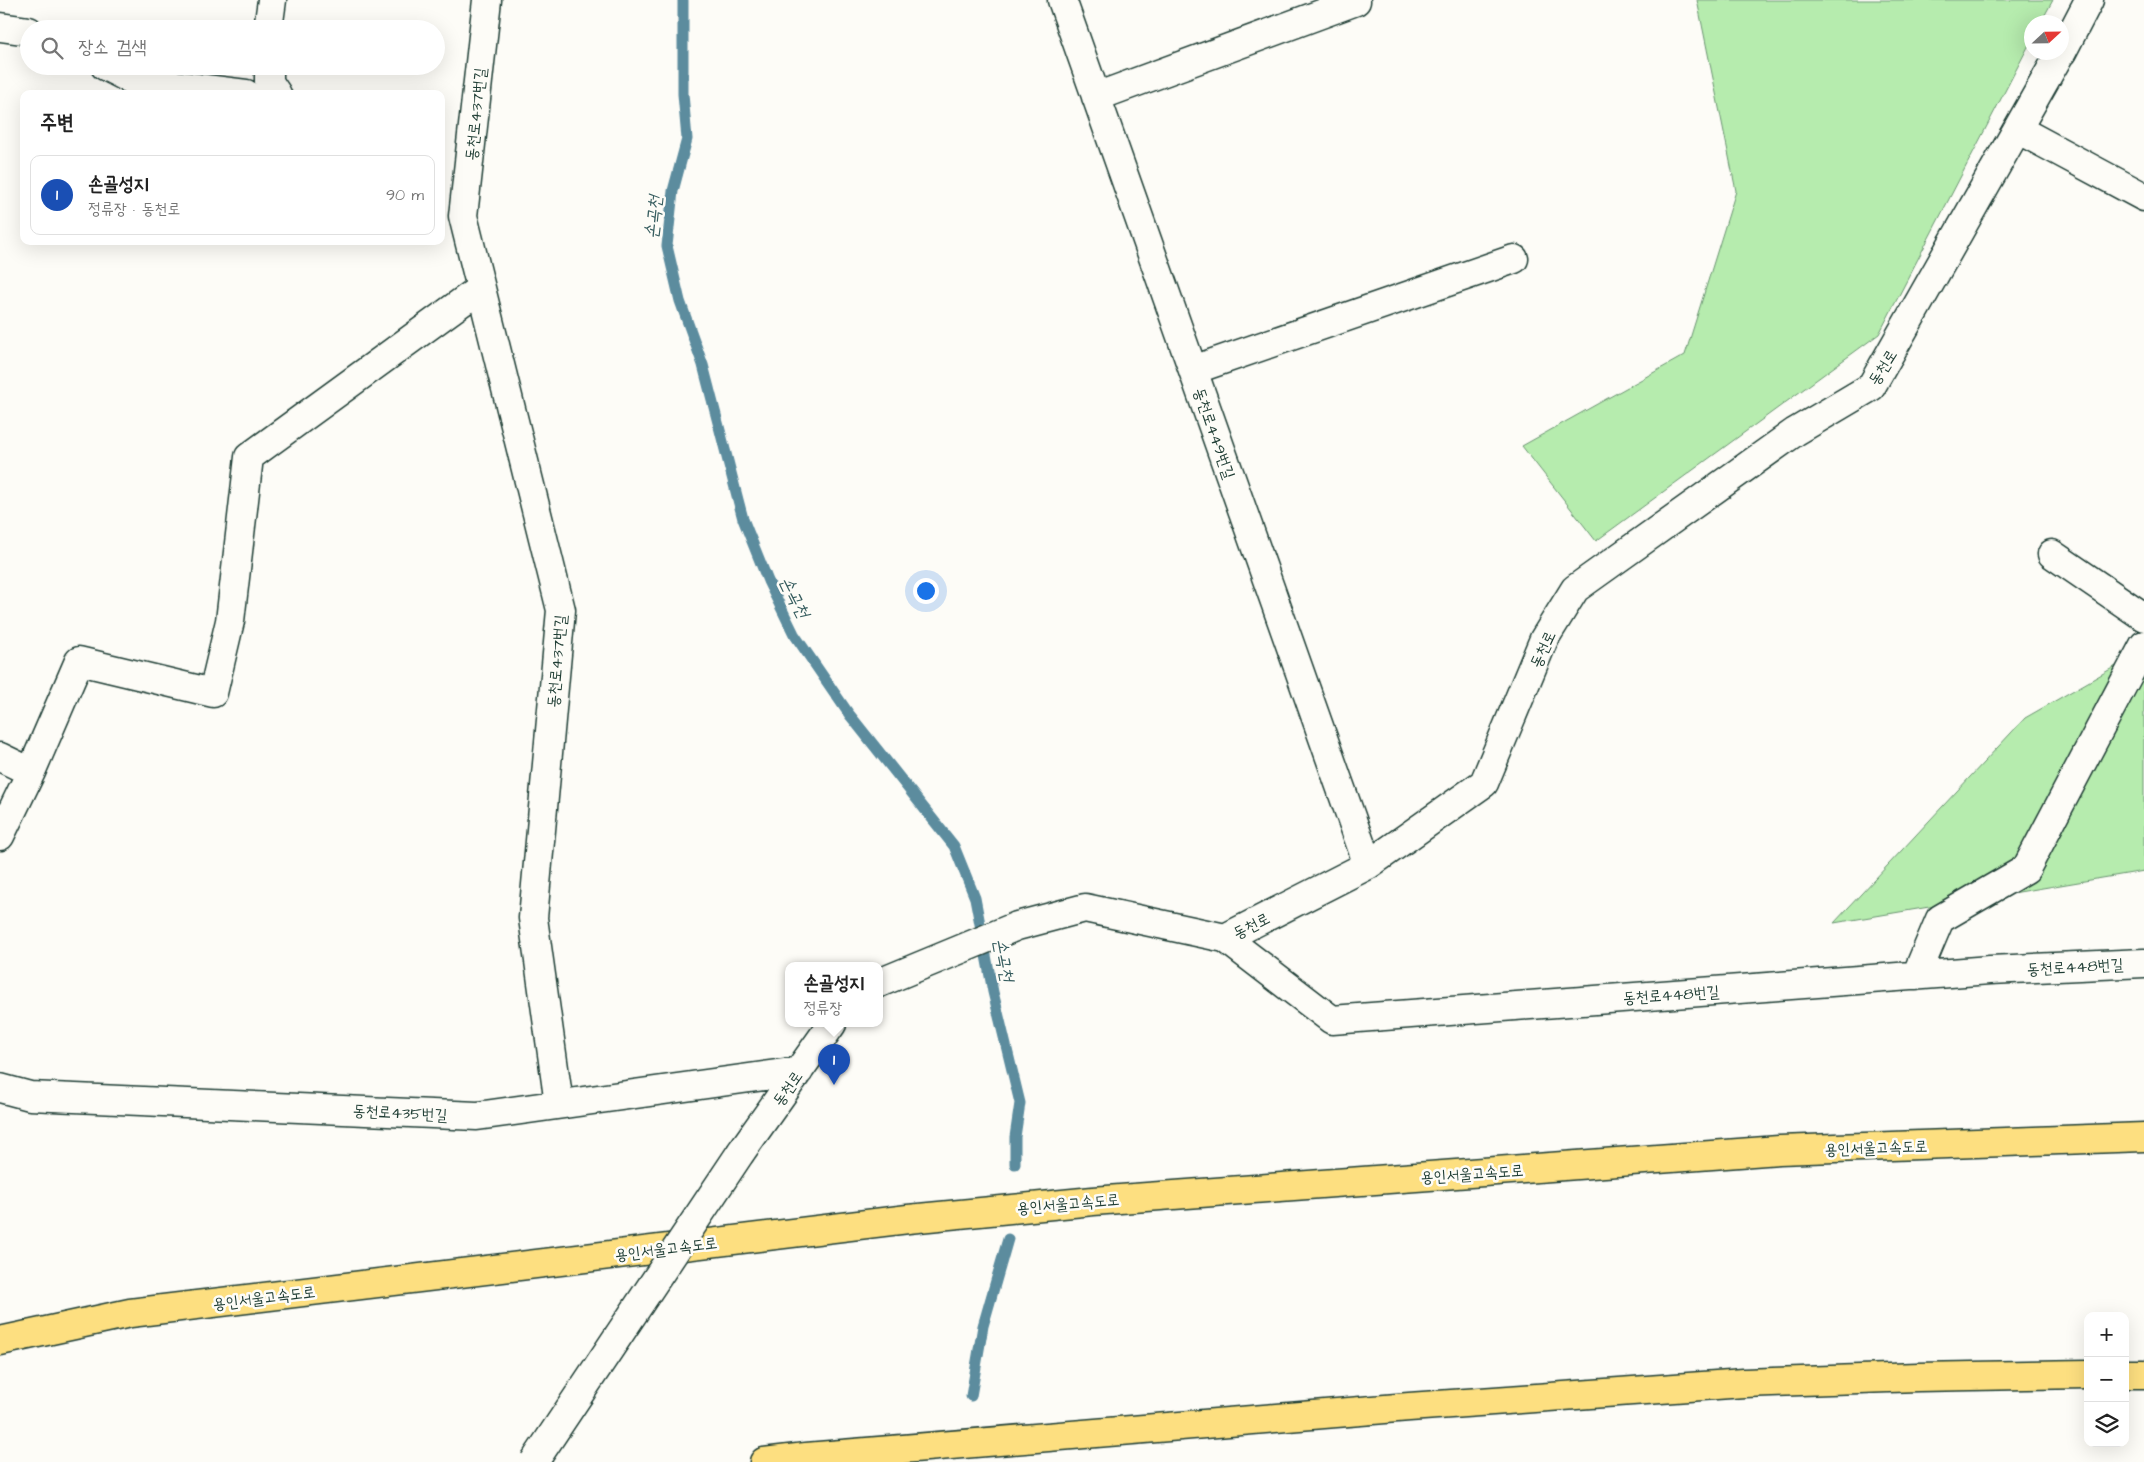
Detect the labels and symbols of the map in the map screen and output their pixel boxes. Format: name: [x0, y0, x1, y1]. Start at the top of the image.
north arrow: [2024, 15, 2069, 60]
street label: 동천로437번길: [460, 66, 492, 162]
water label: 손곡천: [639, 193, 668, 240]
street label: 동천로: [1863, 345, 1902, 390]
street label: 동천로449번길: [1188, 385, 1240, 482]
water label: 손곡천: [774, 572, 816, 624]
your location: [913, 578, 939, 604]
street label: 동천로437번길: [542, 614, 572, 708]
street label: 동천로: [1525, 627, 1561, 672]
street label: 동천로: [1229, 907, 1274, 944]
water label: 손곡천: [987, 936, 1020, 985]
street label: 동천로448번길: [2026, 953, 2124, 981]
street label: 동천로448번길: [1622, 981, 1720, 1009]
pin: 1: [818, 1044, 850, 1085]
street label: 동천로: [768, 1066, 808, 1111]
street label: 동천로435번길: [352, 1100, 448, 1126]
street label: 용인서울고속도로: [1824, 1135, 1928, 1161]
street label: 용인서울고속도로: [1420, 1159, 1524, 1189]
street label: 용인서울고속도로: [1016, 1189, 1120, 1219]
street label: 용인서울고속도로: [614, 1232, 719, 1266]
street label: 용인서울고속도로: [212, 1281, 317, 1315]

